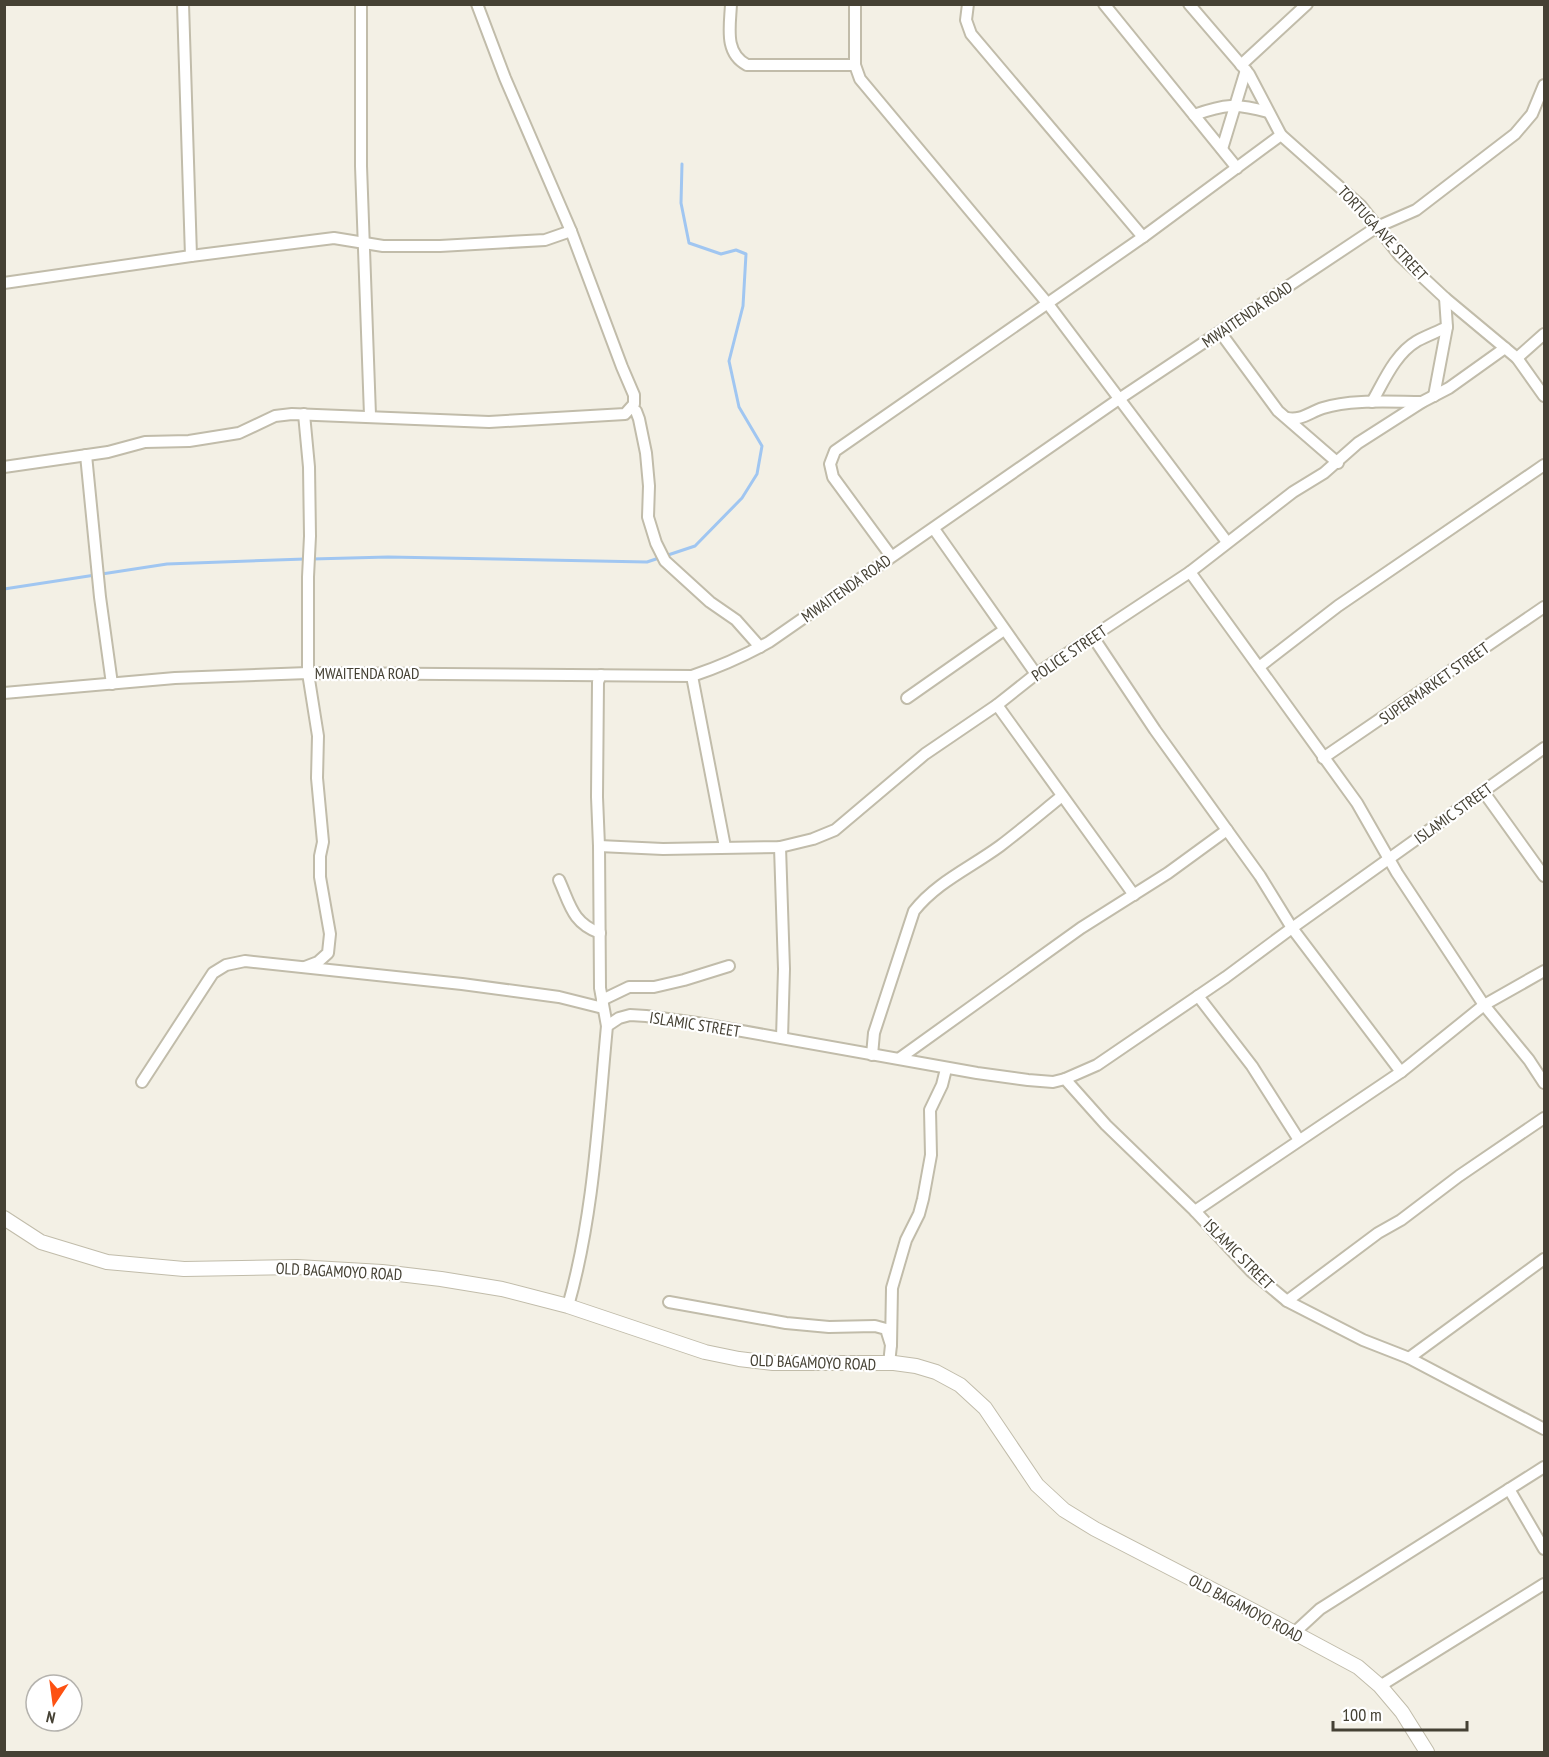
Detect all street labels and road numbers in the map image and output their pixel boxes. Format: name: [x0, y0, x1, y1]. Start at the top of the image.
street label: TORTUGA AVE STREET: [1334, 181, 1432, 285]
street label: MWAITENDA ROAD: [1198, 276, 1296, 352]
street label: MWAITENDA ROAD: [797, 550, 895, 626]
street label: POLICE STREET: [1028, 621, 1110, 685]
street label: SUPERMARKET STREET: [1375, 638, 1493, 728]
street label: MWAITENDA ROAD: [315, 663, 419, 683]
street label: ISLAMIC STREET: [1410, 778, 1496, 848]
street label: ISLAMIC STREET: [648, 1007, 742, 1041]
street label: ISLAMIC STREET: [1200, 1215, 1278, 1293]
street label: OLD BAGAMOYO ROAD: [275, 1258, 403, 1284]
street label: OLD BAGAMOYO ROAD: [749, 1350, 877, 1374]
street label: OLD BAGAMOYO ROAD: [1185, 1569, 1307, 1647]

